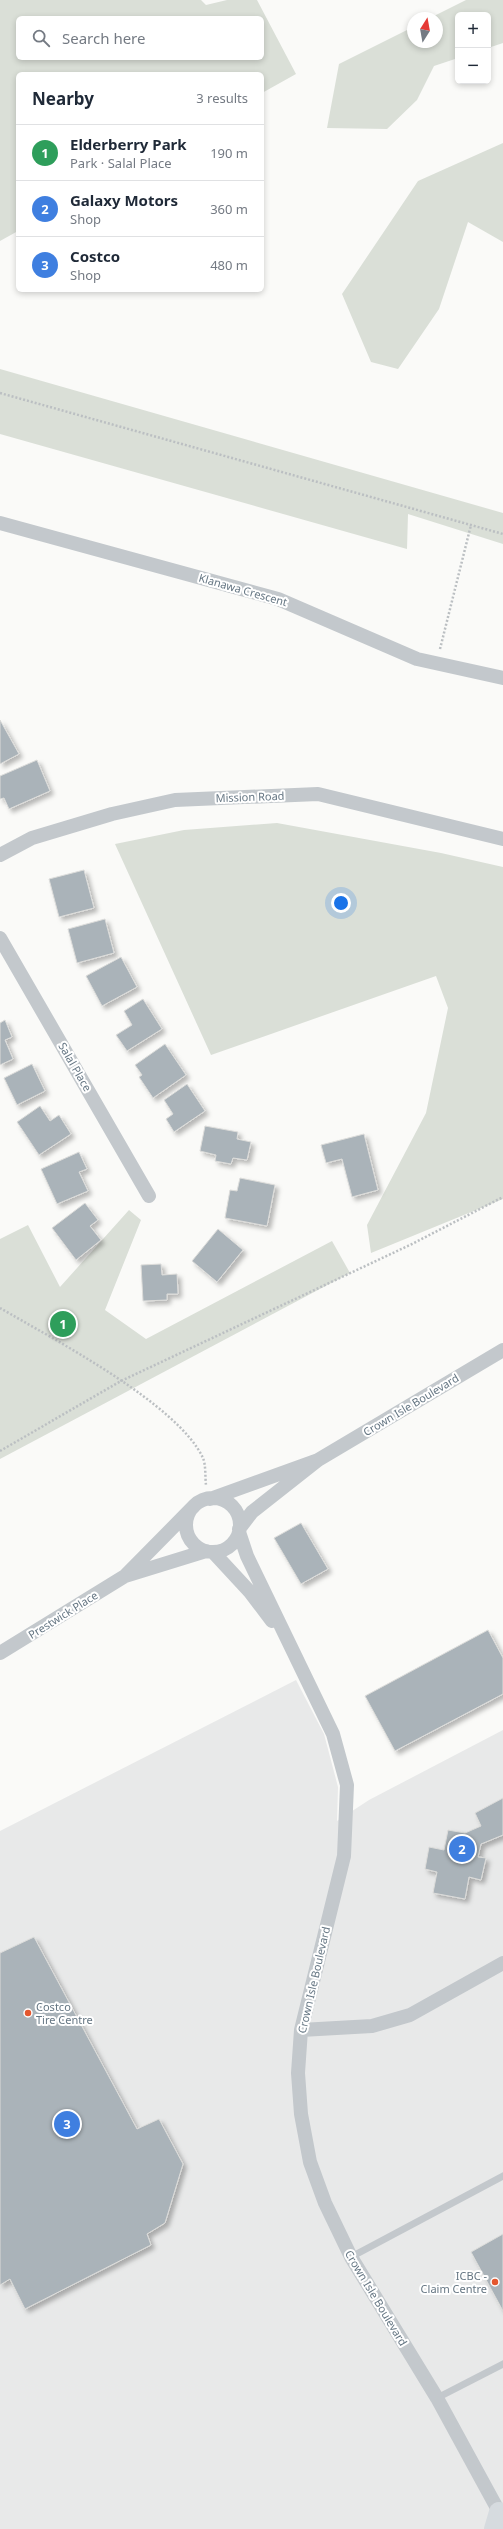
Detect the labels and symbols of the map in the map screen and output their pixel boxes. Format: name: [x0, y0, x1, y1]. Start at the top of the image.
north arrow: [407, 12, 443, 48]
street label: Klanawa Crescent: [197, 570, 289, 609]
street label: Mission Road: [215, 788, 285, 805]
your location: [331, 893, 351, 913]
street label: Salal Place: [55, 1040, 95, 1094]
pin: 1: [50, 1309, 76, 1339]
street label: Crown Isle Boulevard: [360, 1370, 461, 1439]
street label: Prestwick Place: [25, 1587, 100, 1642]
pin: 2: [449, 1834, 475, 1864]
street label: Crown Isle Boulevard: [294, 1925, 333, 2035]
place label: Costco Tire Centre: [36, 1999, 93, 2027]
marker: Costco Tire Centre: [23, 2008, 33, 2018]
pin: 3: [54, 2109, 80, 2139]
street label: Crown Isle Boulevard: [342, 2247, 411, 2348]
place label: ICBC - Claim Centre: [421, 2268, 487, 2296]
marker: ICBC - Claim Centre: [490, 2277, 500, 2287]

